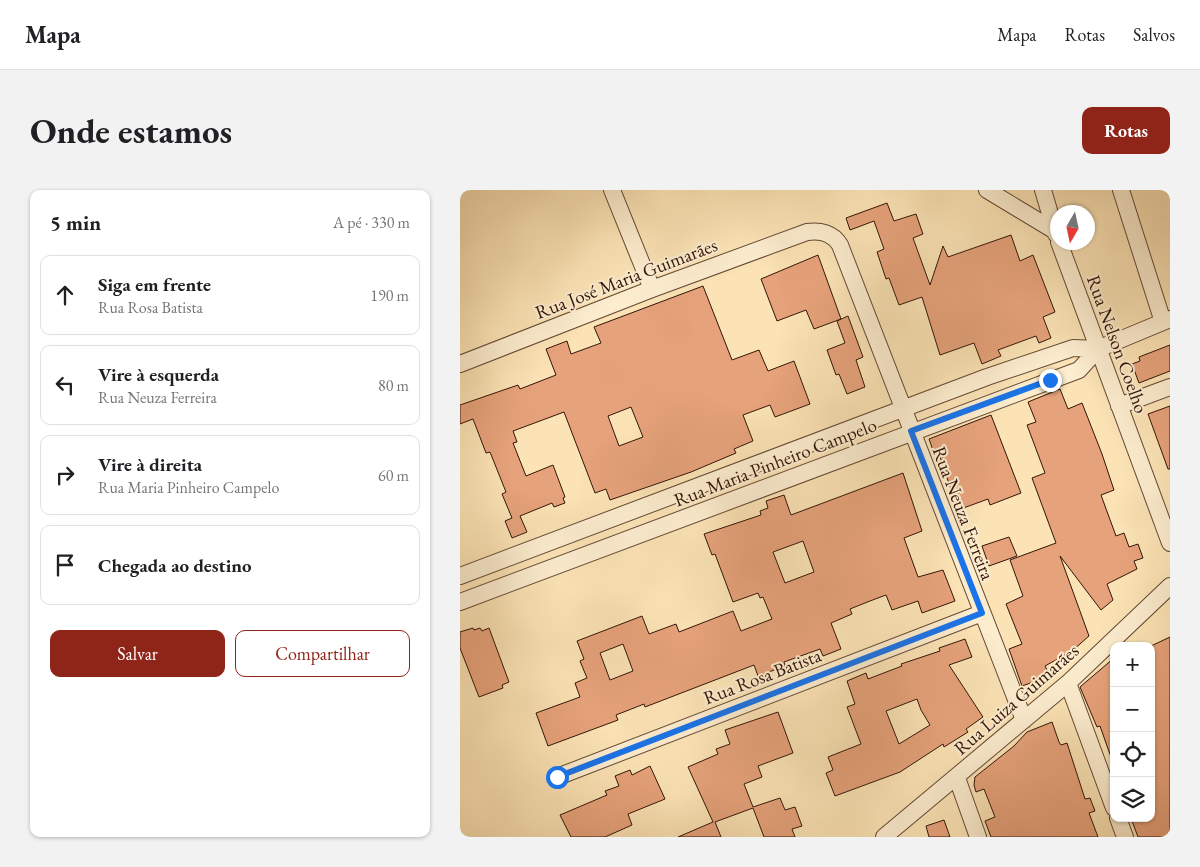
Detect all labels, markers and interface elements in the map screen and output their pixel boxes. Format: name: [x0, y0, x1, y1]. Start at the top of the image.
text: Mapa: [25, 19, 81, 50]
text: Mapa: [997, 23, 1037, 46]
text: Rotas: [1065, 23, 1105, 46]
text: Salvos: [1133, 23, 1175, 46]
button: Rotas: [1082, 107, 1170, 154]
text: Onde estamos: [30, 108, 232, 153]
north arrow: [1050, 205, 1095, 250]
text: 5 min: [50, 209, 101, 236]
text: A pé · 330 m: [333, 212, 410, 233]
street label: Rua José Maria Guimarães: [532, 232, 721, 325]
text: Siga em frente: [98, 272, 211, 297]
street label: Rua Nelson Coelho: [1081, 272, 1154, 417]
icon: ahead: [51, 281, 79, 309]
text: 190 m: [370, 285, 409, 306]
text: Rua Rosa Batista: [98, 297, 203, 318]
text: Vire à esquerda: [98, 362, 219, 387]
route end: [1039, 369, 1062, 392]
icon: left: [51, 371, 79, 399]
text: 80 m: [378, 375, 409, 396]
text: Rua Neuza Ferreira: [98, 387, 217, 408]
street label: Rua Maria Pinheiro Campelo: [670, 412, 880, 513]
street label: Rua Neuza Ferreira: [927, 443, 1001, 584]
text: Vire à direita: [98, 452, 202, 477]
icon: right: [51, 461, 79, 489]
text: 60 m: [378, 465, 409, 486]
text: Rua Maria Pinheiro Campelo: [98, 477, 279, 498]
icon: arrive: [51, 551, 79, 579]
text: Chegada ao destino: [98, 553, 252, 578]
button: Salvar: [50, 630, 225, 677]
button: Compartilhar: [235, 630, 410, 677]
street label: Rua Luiza Guimarães: [949, 638, 1084, 761]
street label: Rua Rosa Batista: [700, 642, 825, 710]
map controls: [1110, 642, 1155, 822]
button: +: [1110, 642, 1155, 687]
button: −: [1110, 687, 1155, 732]
button: locate: [1110, 732, 1155, 777]
route start: [546, 766, 569, 789]
button: layers: [1110, 777, 1155, 822]

